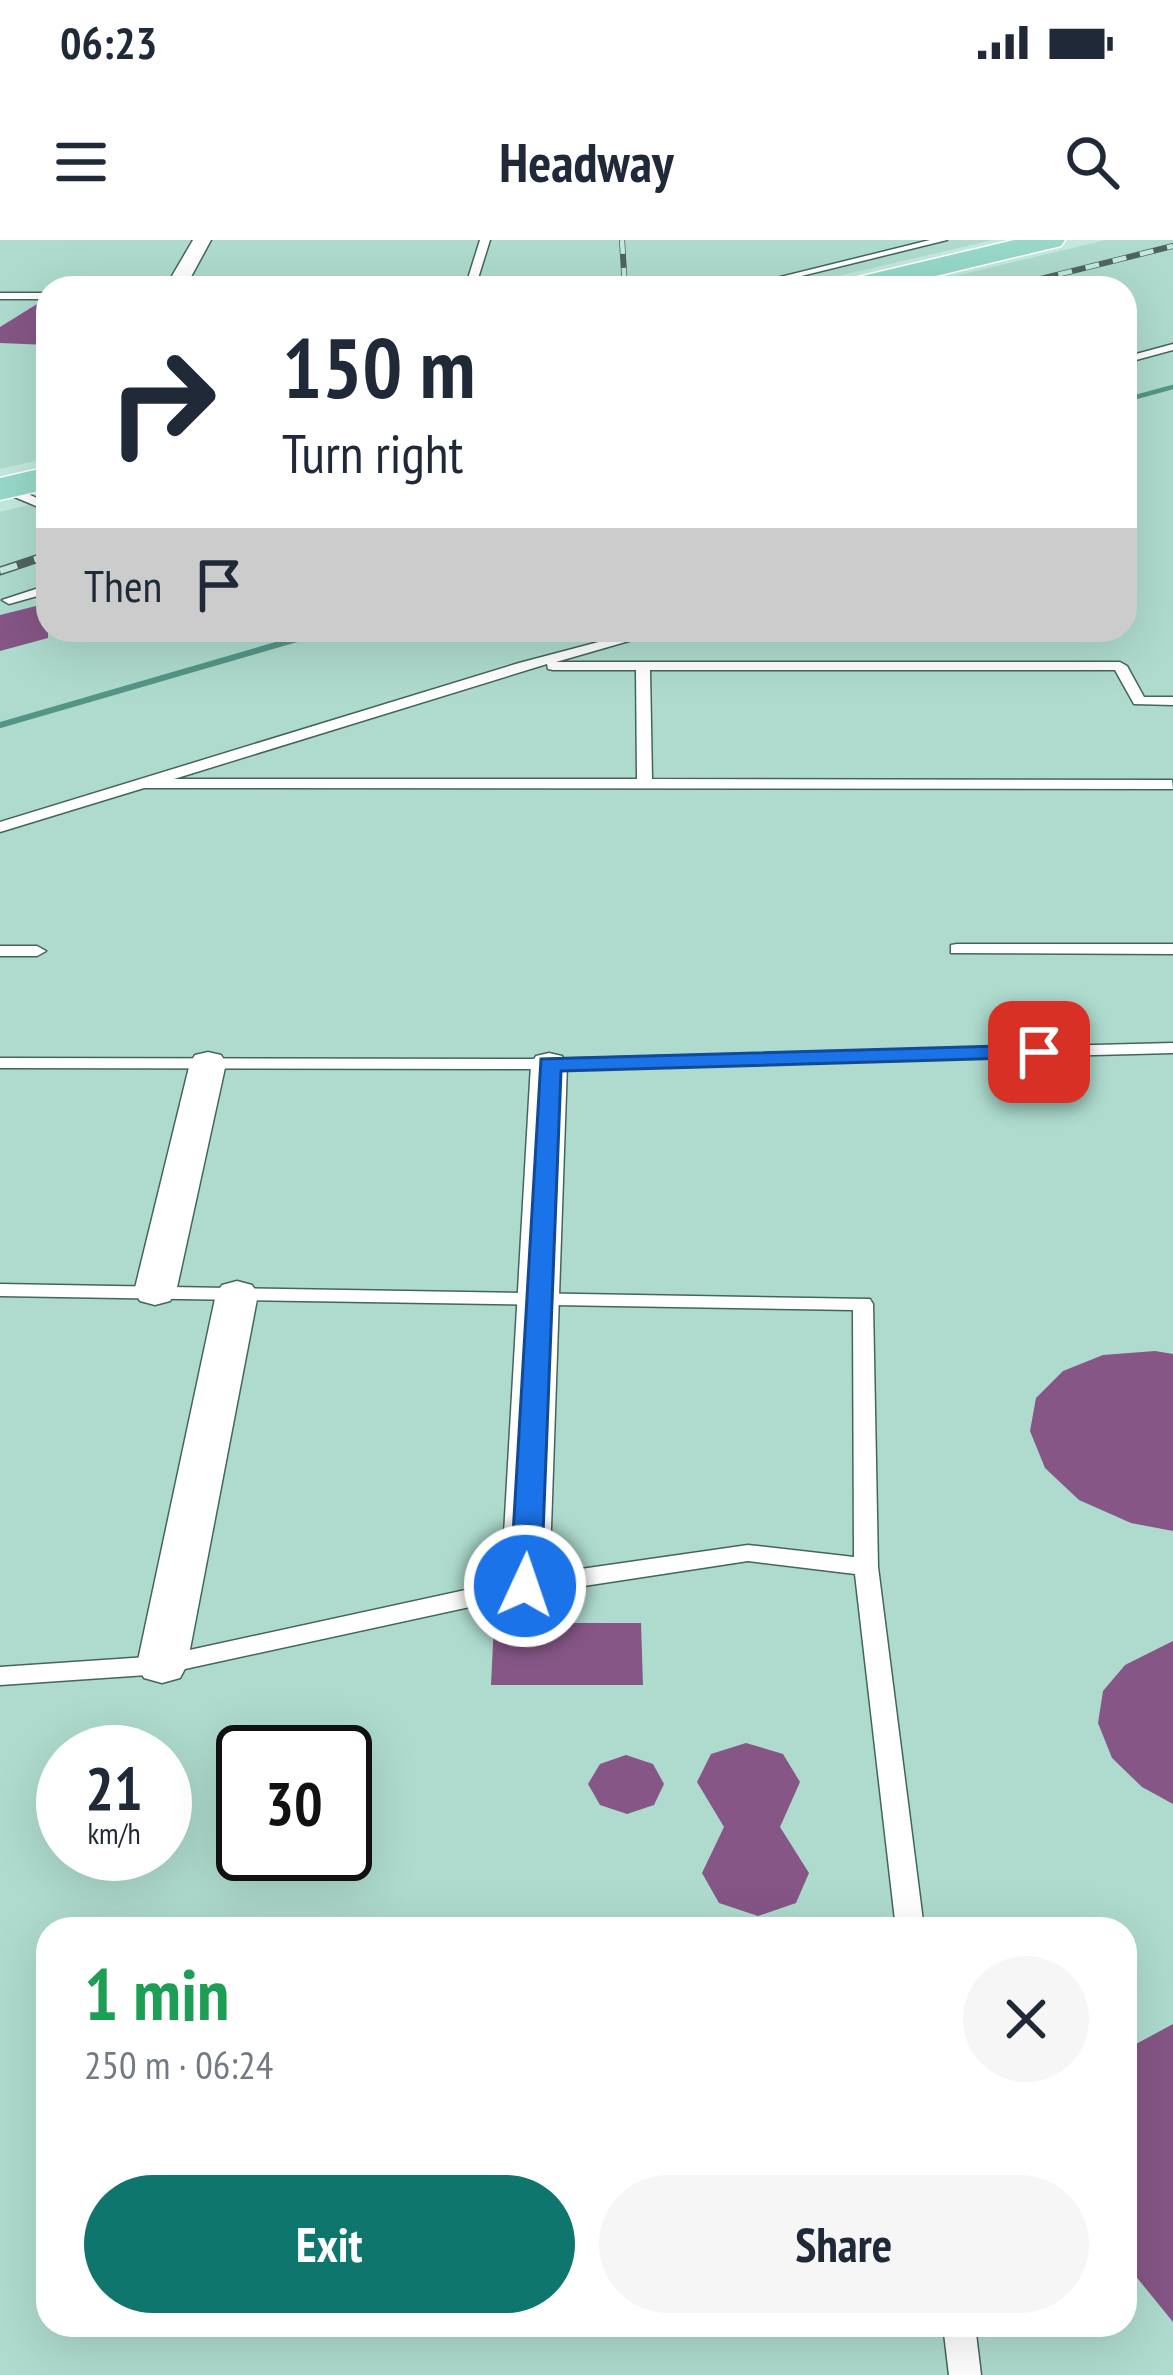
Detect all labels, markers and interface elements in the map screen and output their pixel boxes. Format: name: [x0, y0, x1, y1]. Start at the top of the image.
text: 06:23: [60, 13, 157, 71]
text: Headway: [499, 127, 674, 197]
icon: menu: [48, 129, 114, 195]
icon: search: [1059, 129, 1125, 195]
text: 150 m: [282, 312, 475, 421]
icon: right: [84, 324, 240, 480]
text: Turn right: [282, 418, 463, 488]
icon: arrive: [186, 552, 252, 618]
text: Then: [84, 556, 162, 614]
pin: [988, 1001, 1090, 1103]
icon: arrive: [1006, 1019, 1072, 1085]
position arrow: [462, 1523, 588, 1649]
speed limit sign: 30: [216, 1725, 372, 1881]
text: 21: [85, 1749, 143, 1827]
text: km/h: [87, 1813, 141, 1852]
text: 1 min: [84, 1947, 229, 2040]
button: close: [963, 1956, 1089, 2082]
text: 250 m · 06:24: [84, 2039, 273, 2090]
button: Exit: [84, 2175, 575, 2313]
button: Share: [599, 2175, 1089, 2313]

